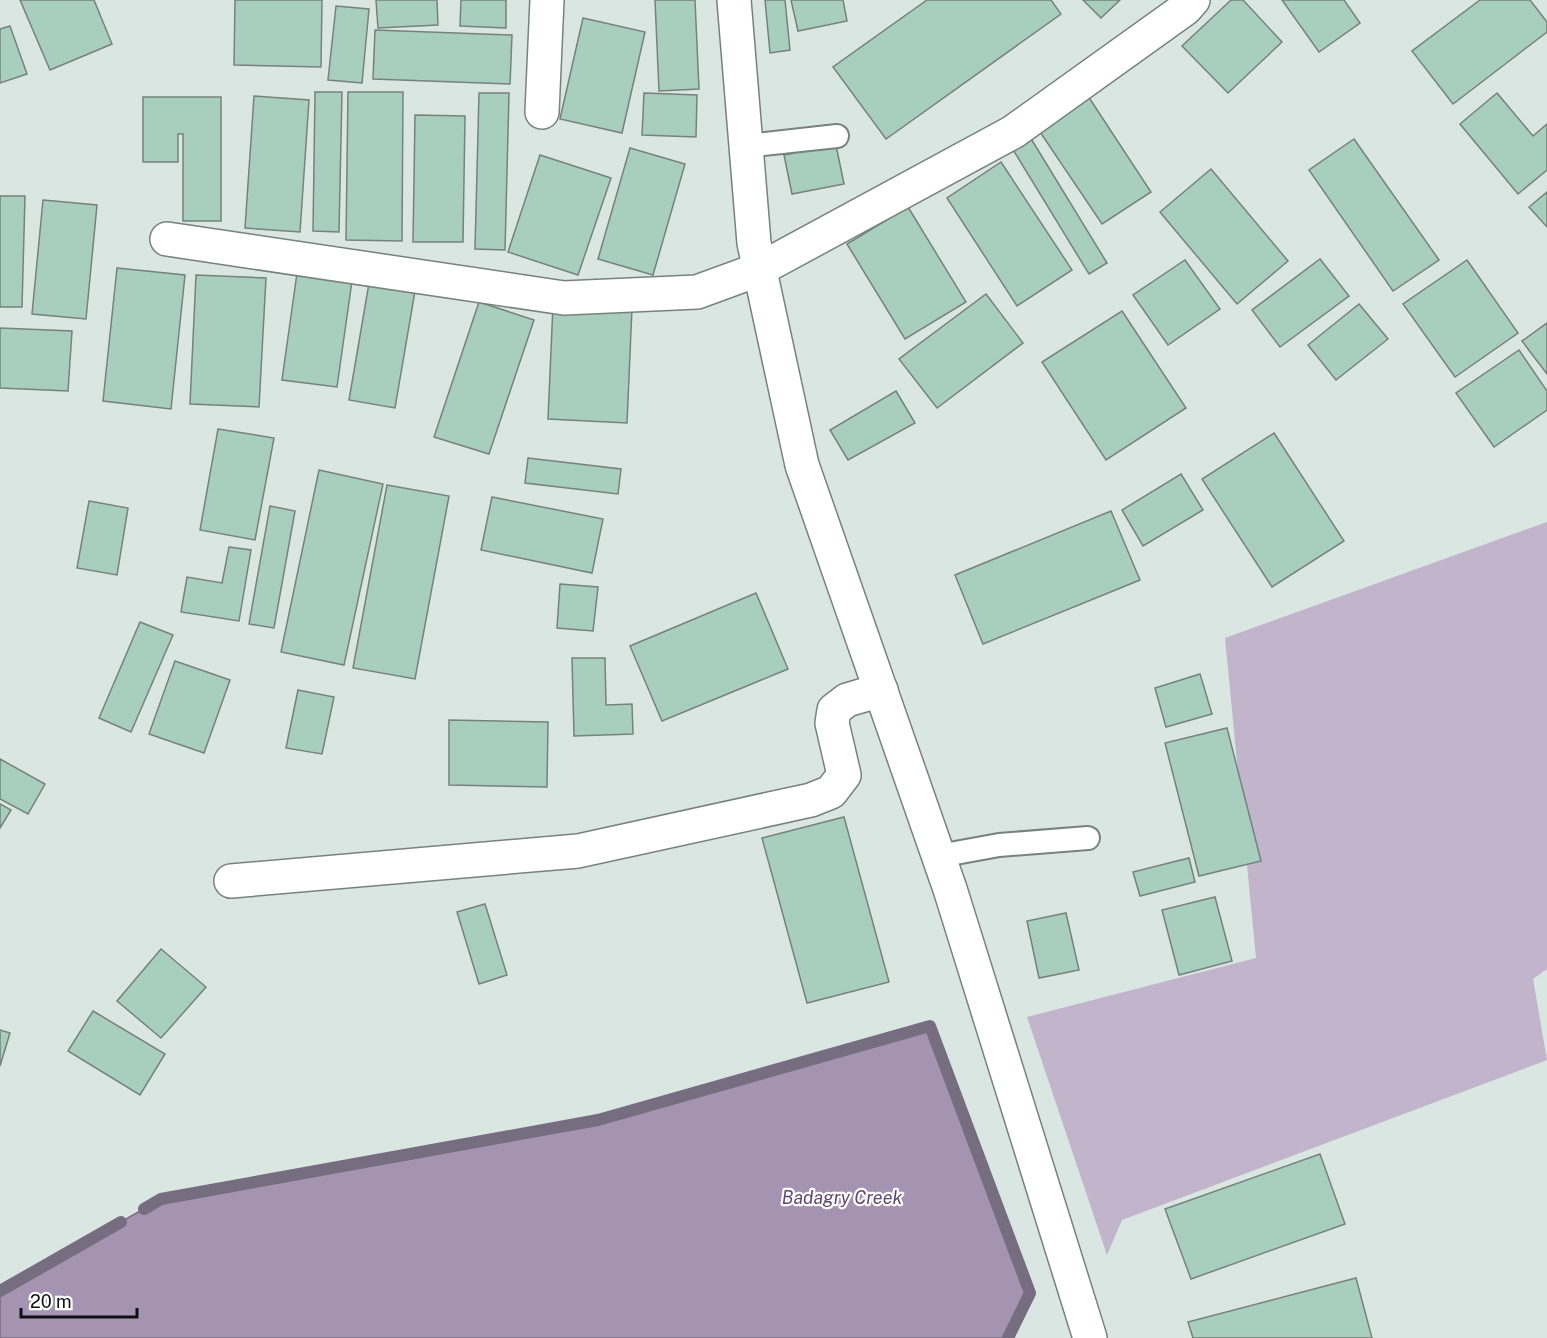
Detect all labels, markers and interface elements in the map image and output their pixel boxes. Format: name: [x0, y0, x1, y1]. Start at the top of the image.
water label: Badagry Creek: [782, 1187, 902, 1208]
scale bar: [21, 1281, 136, 1319]
text: 20 m: [30, 1291, 72, 1312]

